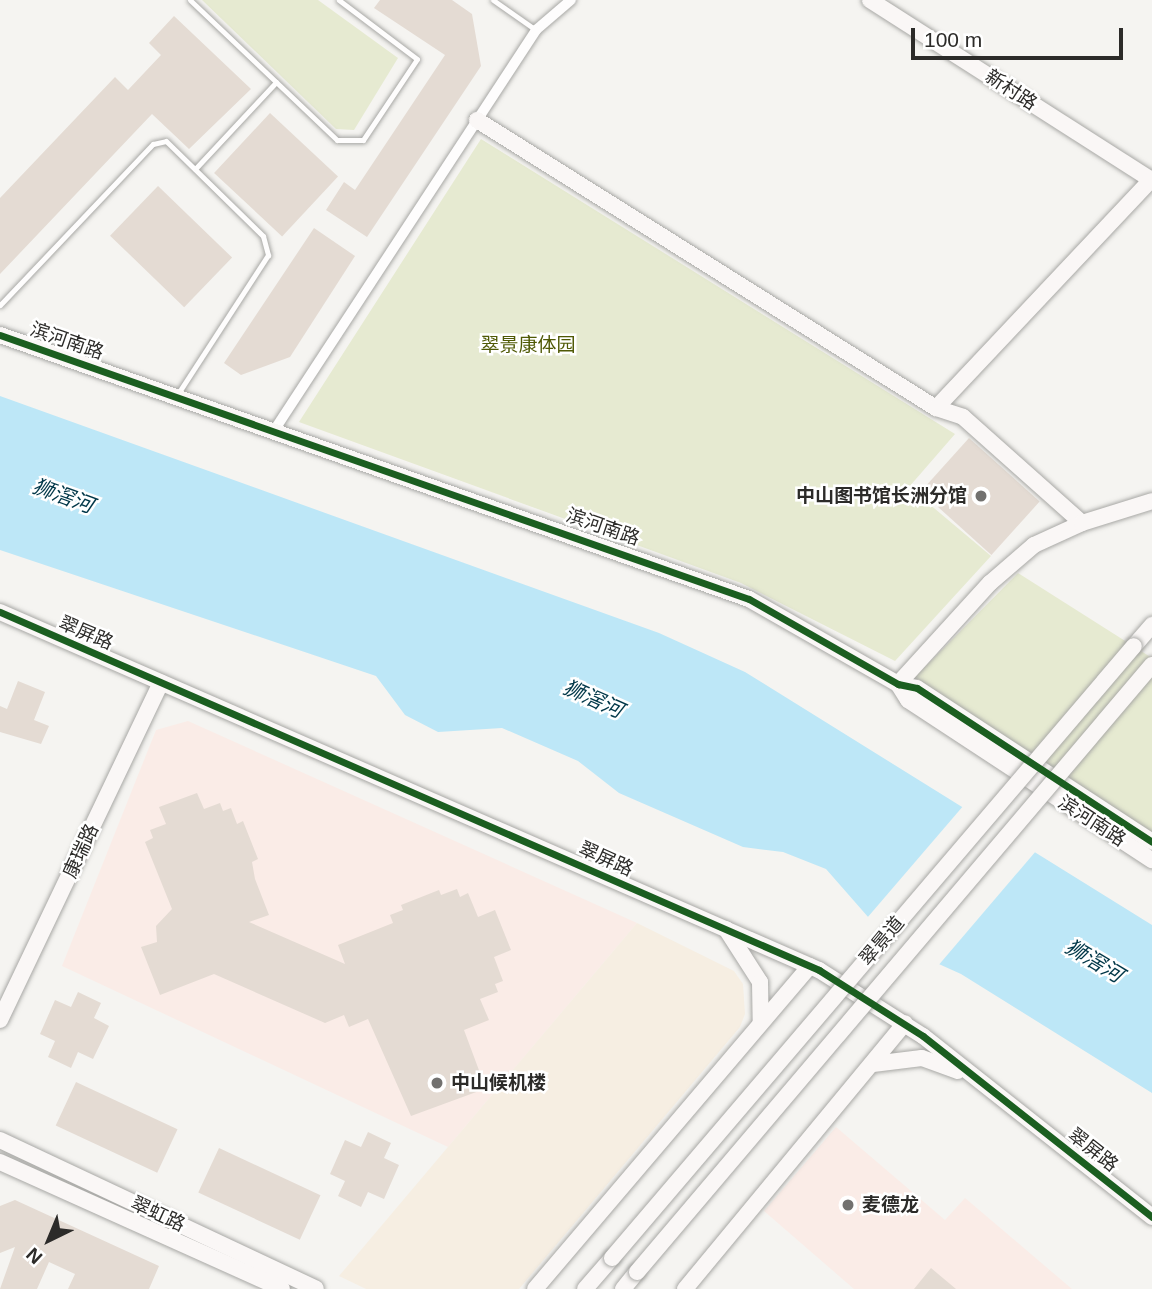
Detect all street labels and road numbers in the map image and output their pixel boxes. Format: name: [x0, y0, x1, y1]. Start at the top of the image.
street label: 新村路: [981, 65, 1041, 115]
street label: 滨河南路: [27, 318, 107, 364]
street label: 滨河南路: [563, 504, 643, 550]
street label: 翠屏路: [55, 611, 117, 655]
street label: 滨河南路: [1054, 791, 1130, 851]
street label: 康瑞路: [59, 820, 103, 882]
street label: 翠屏路: [575, 837, 637, 881]
street label: 翠景道: [855, 912, 909, 970]
street label: 翠屏路: [1064, 1123, 1122, 1177]
street label: 翠虹路: [127, 1192, 189, 1236]

